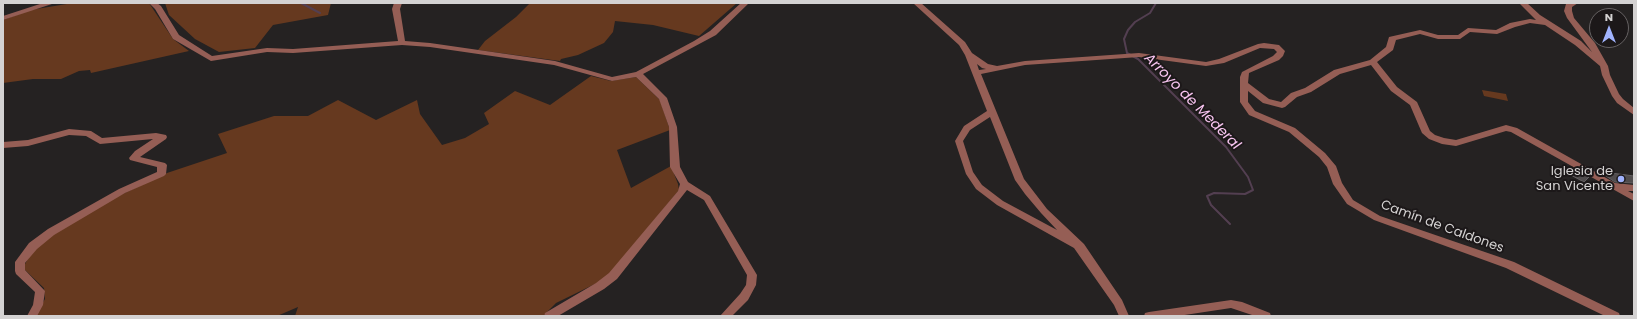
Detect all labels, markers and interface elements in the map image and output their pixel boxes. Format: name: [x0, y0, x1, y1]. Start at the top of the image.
north arrow: [1589, 8, 1629, 48]
text: N: [1605, 9, 1613, 25]
water label: Arroyo de Mederal: [1140, 50, 1244, 154]
place label: Iglesia de San Vicente: [1536, 164, 1613, 195]
marker: Iglesia de San Vicente: [1616, 174, 1626, 184]
street label: Camín de Caldones: [1378, 197, 1506, 257]

